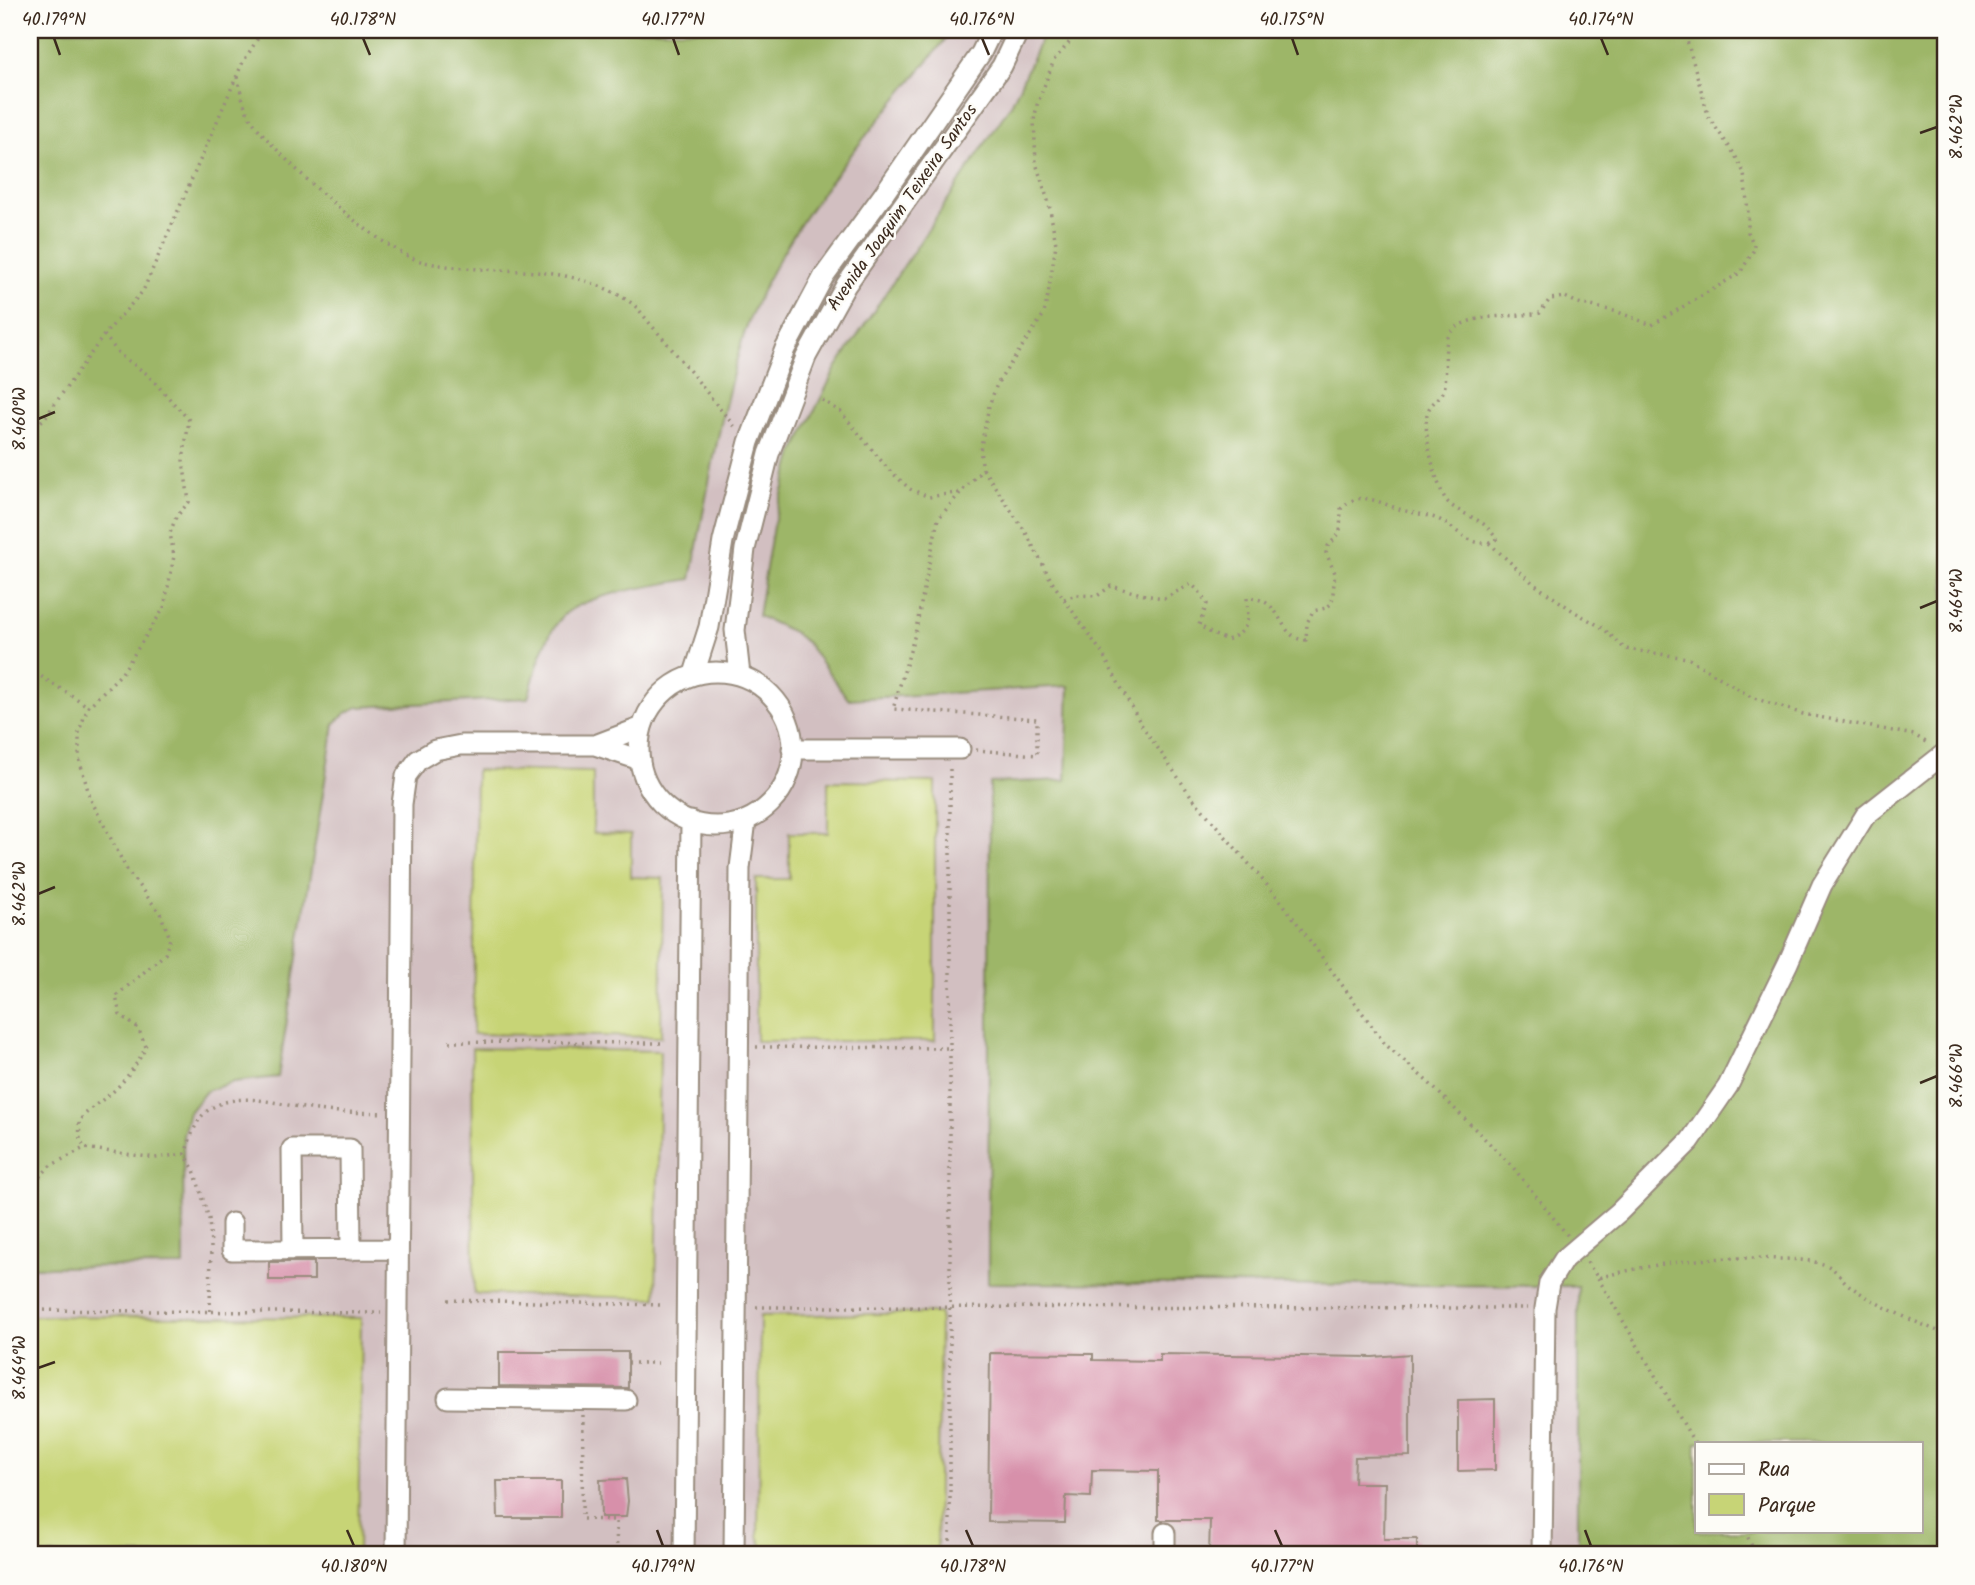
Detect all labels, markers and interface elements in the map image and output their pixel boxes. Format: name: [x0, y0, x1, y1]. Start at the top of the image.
text: 40.179°N: [22, 6, 86, 35]
text: 40.178°N: [330, 6, 396, 35]
text: 40.177°N: [641, 6, 705, 35]
text: 40.176°N: [949, 6, 1015, 35]
text: 40.175°N: [1259, 6, 1325, 35]
text: 40.174°N: [1568, 6, 1634, 35]
text: 8.462°W: [1943, 94, 1972, 160]
street label: Avenida Joaquim Teixeira Santos: [820, 98, 986, 318]
text: 8.460°W: [6, 387, 35, 451]
text: 8.464°W: [1943, 568, 1972, 634]
text: 8.462°W: [6, 861, 35, 927]
text: 8.466°W: [1943, 1043, 1972, 1109]
text: 8.464°W: [6, 1335, 35, 1401]
legend: [1695, 1442, 1923, 1532]
text: Rua: [1758, 1454, 1790, 1487]
text: Parque: [1758, 1490, 1816, 1523]
text: 40.180°N: [321, 1553, 387, 1582]
text: 40.179°N: [631, 1553, 695, 1582]
text: 40.178°N: [940, 1553, 1006, 1582]
text: 40.177°N: [1250, 1553, 1314, 1582]
text: 40.176°N: [1558, 1553, 1624, 1582]

